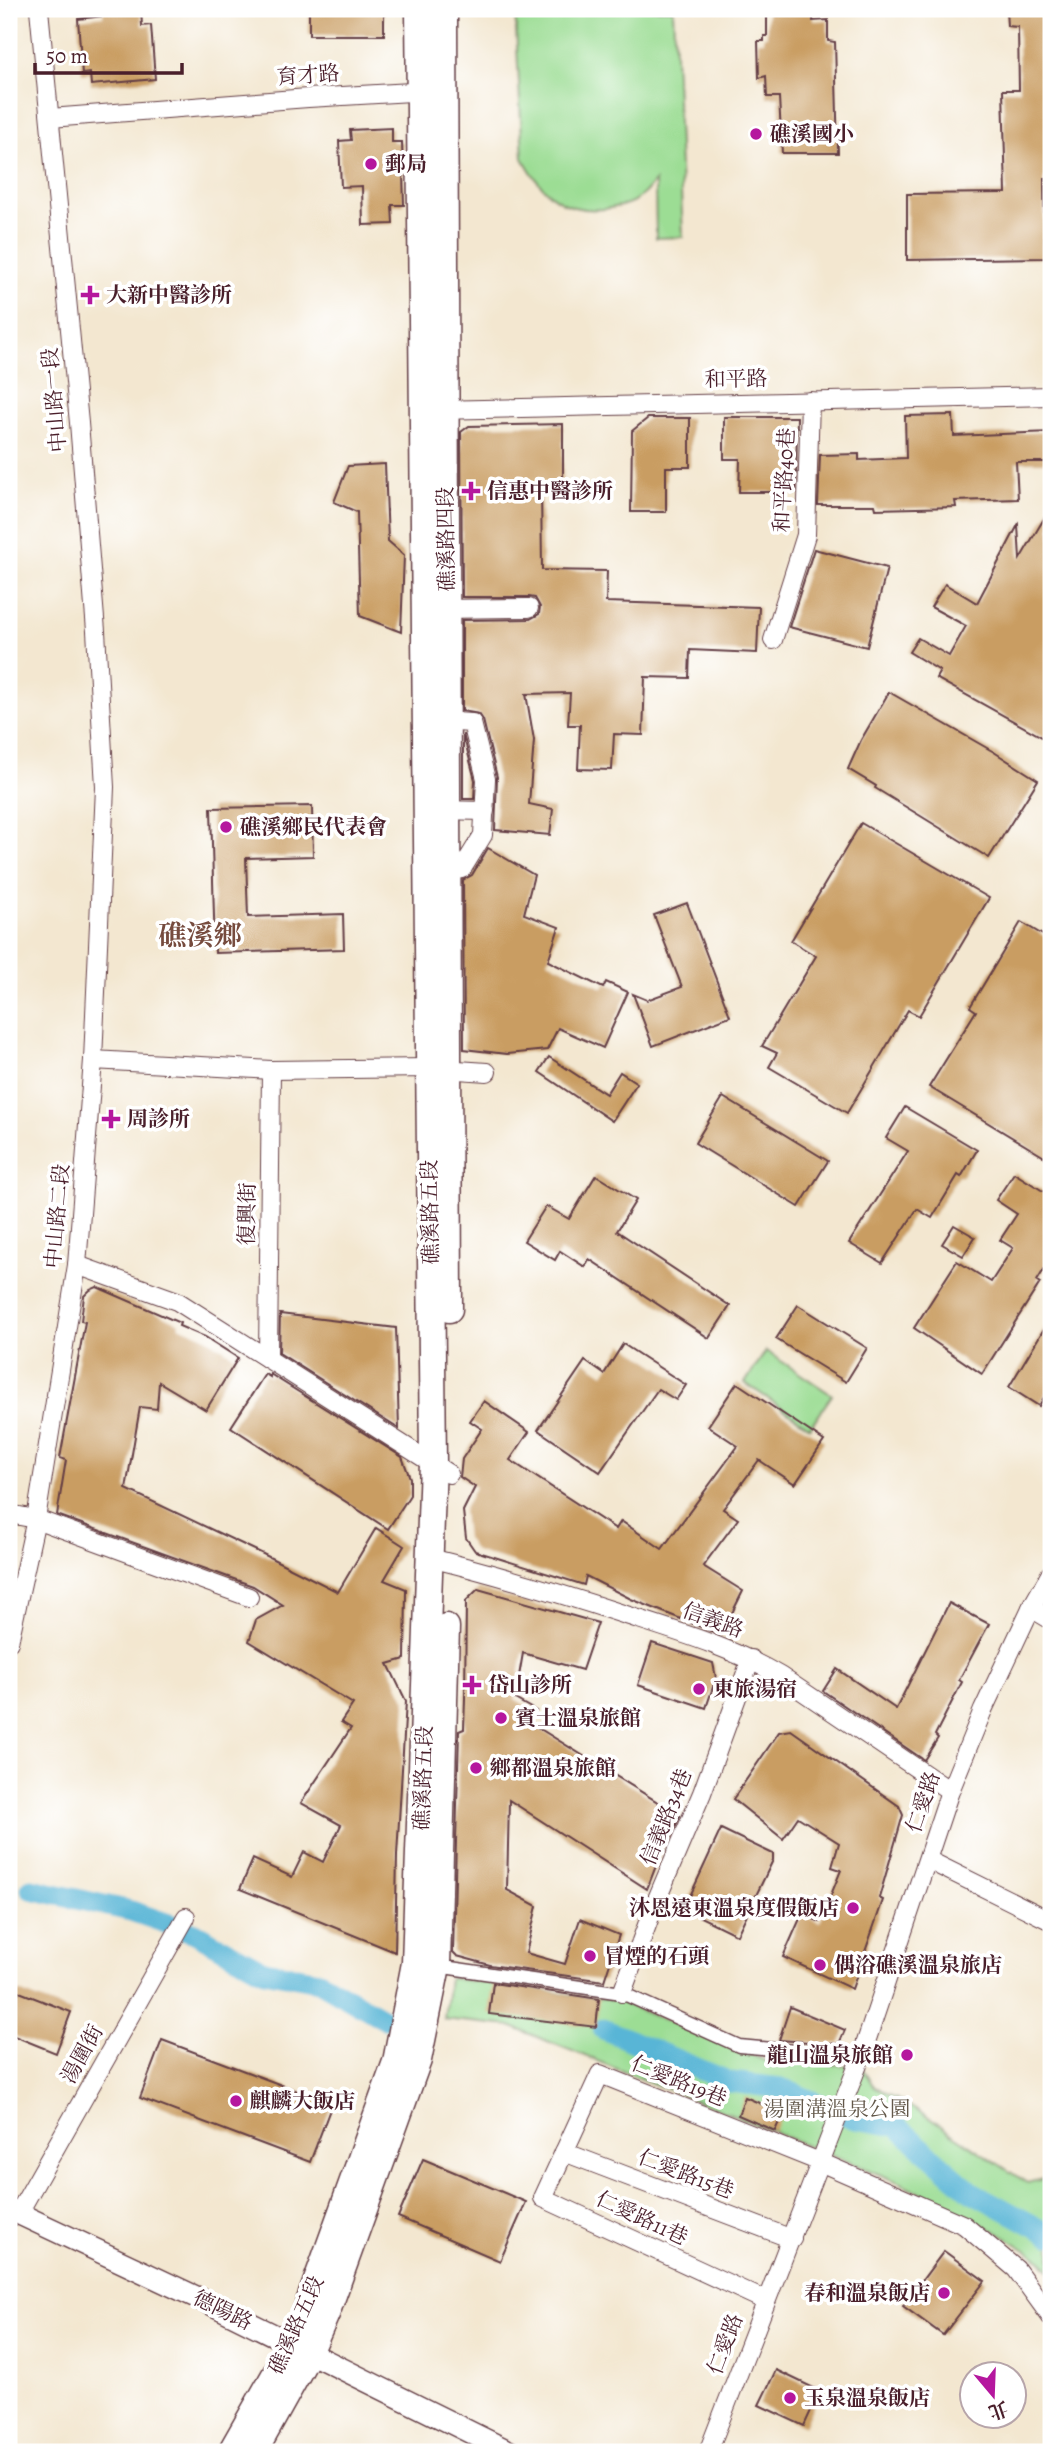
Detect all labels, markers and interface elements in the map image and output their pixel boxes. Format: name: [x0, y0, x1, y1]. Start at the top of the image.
scale bar: [35, 32, 182, 76]
text: 50 m: [46, 42, 88, 70]
street label: 育才路: [276, 59, 340, 91]
place label: 礁溪國小: [770, 120, 854, 148]
marker: 礁溪國小: [748, 126, 764, 142]
place label: 郵局: [385, 150, 427, 178]
marker: 郵局: [363, 156, 379, 172]
place label: 大新中醫診所: [106, 281, 232, 309]
marker: 大新中醫診所: [80, 285, 100, 305]
street label: 中山路一段: [35, 346, 73, 454]
street label: 和平路: [704, 364, 768, 394]
street label: 和平路40巷: [767, 427, 801, 533]
place label: 信惠中醫診所: [487, 477, 613, 505]
marker: 信惠中醫診所: [461, 481, 481, 501]
street label: 礁溪路四段: [431, 486, 461, 592]
place label: 礁溪鄉民代表會: [240, 813, 387, 841]
marker: 礁溪鄉民代表會: [218, 819, 234, 835]
district label: 礁溪鄉: [158, 917, 242, 955]
place label: 周診所: [127, 1105, 190, 1133]
marker: 周診所: [101, 1109, 121, 1129]
street label: 礁溪路五段: [415, 1159, 445, 1265]
street label: 中山路二段: [38, 1162, 76, 1270]
street label: 復興街: [232, 1182, 262, 1246]
street label: 信義路: [679, 1596, 747, 1644]
place label: 岱山診所: [488, 1671, 572, 1699]
marker: 岱山診所: [462, 1675, 482, 1695]
place label: 東旅湯宿: [713, 1675, 797, 1703]
marker: 東旅湯宿: [691, 1681, 707, 1697]
place label: 賓士溫泉旅館: [515, 1704, 641, 1732]
marker: 賓士溫泉旅館: [493, 1710, 509, 1726]
street label: 礁溪路五段: [407, 1725, 439, 1831]
place label: 鄉都溫泉旅館: [490, 1754, 616, 1782]
marker: 鄉都溫泉旅館: [468, 1760, 484, 1776]
street label: 信義路34巷: [634, 1764, 698, 1870]
street label: 仁愛路: [900, 1768, 946, 1836]
place label: 沐恩遠東溫泉度假飯店: [629, 1894, 839, 1922]
marker: 沐恩遠東溫泉度假飯店: [845, 1900, 861, 1916]
place label: 冒煙的石頭: [604, 1942, 709, 1970]
marker: 冒煙的石頭: [582, 1948, 598, 1964]
place label: 偶浴礁溪溫泉旅店: [834, 1951, 1002, 1979]
marker: 偶浴礁溪溫泉旅店: [812, 1957, 828, 1973]
street label: 湯圍街: [54, 2020, 110, 2088]
place label: 龍山溫泉旅館: [767, 2041, 893, 2069]
marker: 龍山溫泉旅館: [899, 2047, 915, 2063]
street label: 仁愛路19巷: [627, 2049, 731, 2113]
place label: 麒麟大飯店: [250, 2087, 355, 2115]
marker: 麒麟大飯店: [228, 2093, 244, 2109]
park label: 湯圍溝溫泉公園: [764, 2095, 911, 2123]
street label: 仁愛路15巷: [634, 2143, 738, 2205]
street label: 仁愛路11巷: [592, 2185, 692, 2251]
street label: 礁溪路五段: [262, 2271, 330, 2379]
place label: 春和溫泉飯店: [804, 2279, 930, 2307]
street label: 德陽路: [189, 2284, 257, 2336]
marker: 春和溫泉飯店: [936, 2285, 952, 2301]
street label: 仁愛路: [701, 2310, 749, 2378]
north arrow: [958, 2360, 1028, 2430]
place label: 玉泉溫泉飯店: [804, 2384, 930, 2412]
marker: 玉泉溫泉飯店: [782, 2390, 798, 2406]
text: 北: [985, 2395, 1011, 2426]

